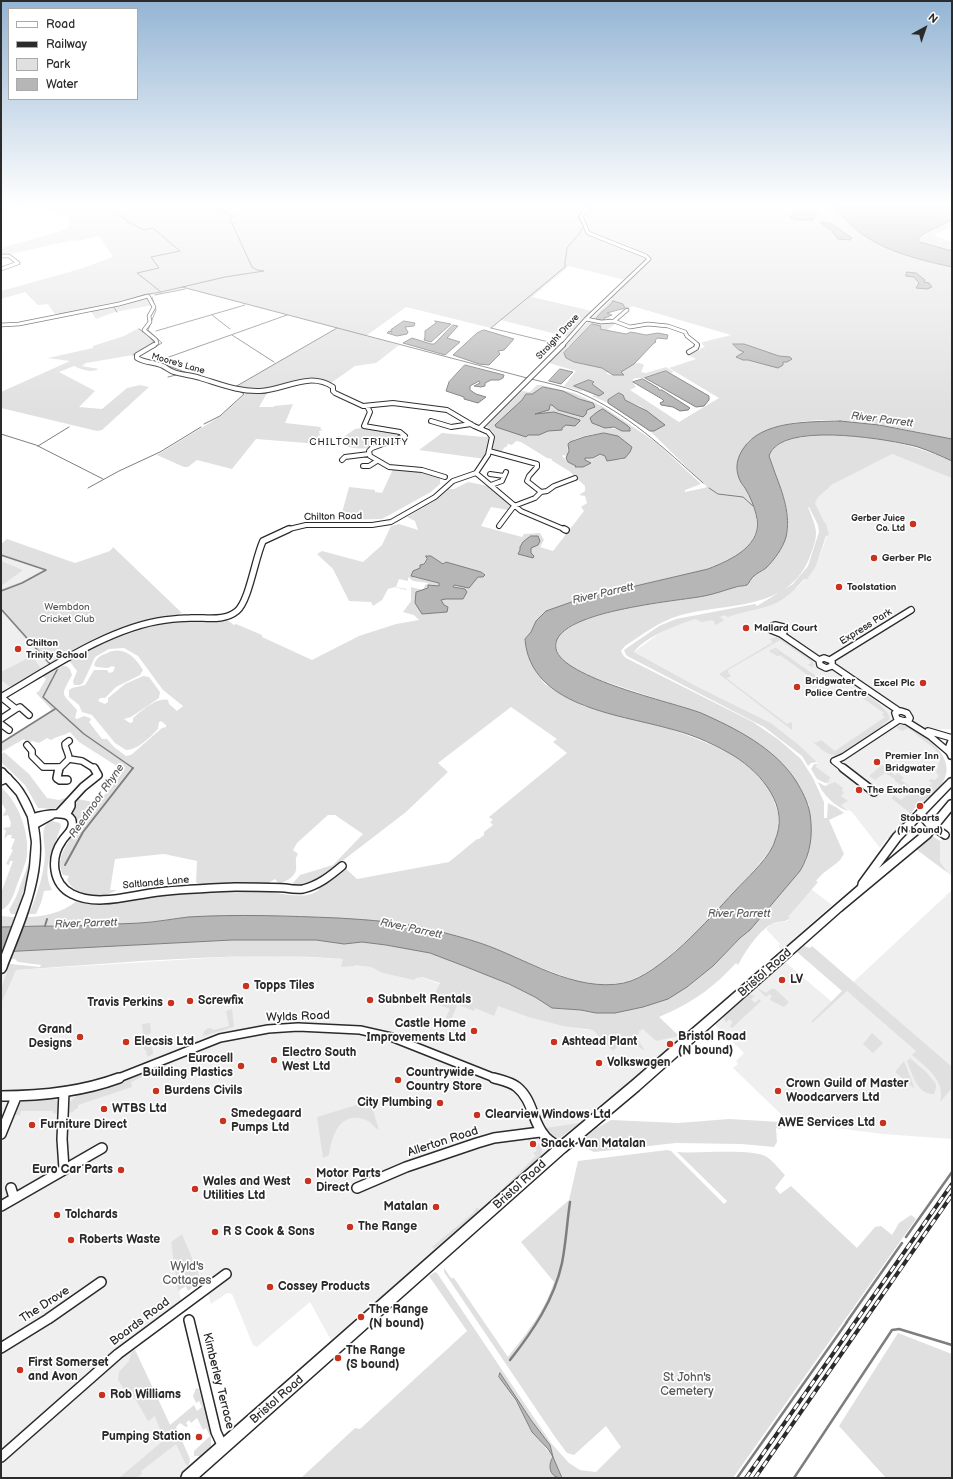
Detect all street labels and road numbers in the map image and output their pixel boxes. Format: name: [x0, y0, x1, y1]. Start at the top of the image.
street label: Straight Drove: [534, 312, 582, 362]
street label: Moore's Lane: [150, 351, 206, 377]
street label: Chilton Road: [304, 510, 362, 524]
street label: Express Park: [838, 606, 894, 648]
street label: Saltlands Lane: [122, 874, 190, 892]
street label: Bristol Road: [735, 946, 795, 1000]
street label: Wylds Road: [266, 1009, 330, 1025]
street label: Allerton Road: [406, 1124, 480, 1160]
street label: Bristol Road: [491, 1157, 549, 1213]
street label: The Drove: [18, 1284, 72, 1326]
street label: Boards Road: [107, 1295, 173, 1349]
street label: Kimberley Terrace: [199, 1331, 237, 1431]
street label: Bristol Road: [247, 1373, 307, 1427]

